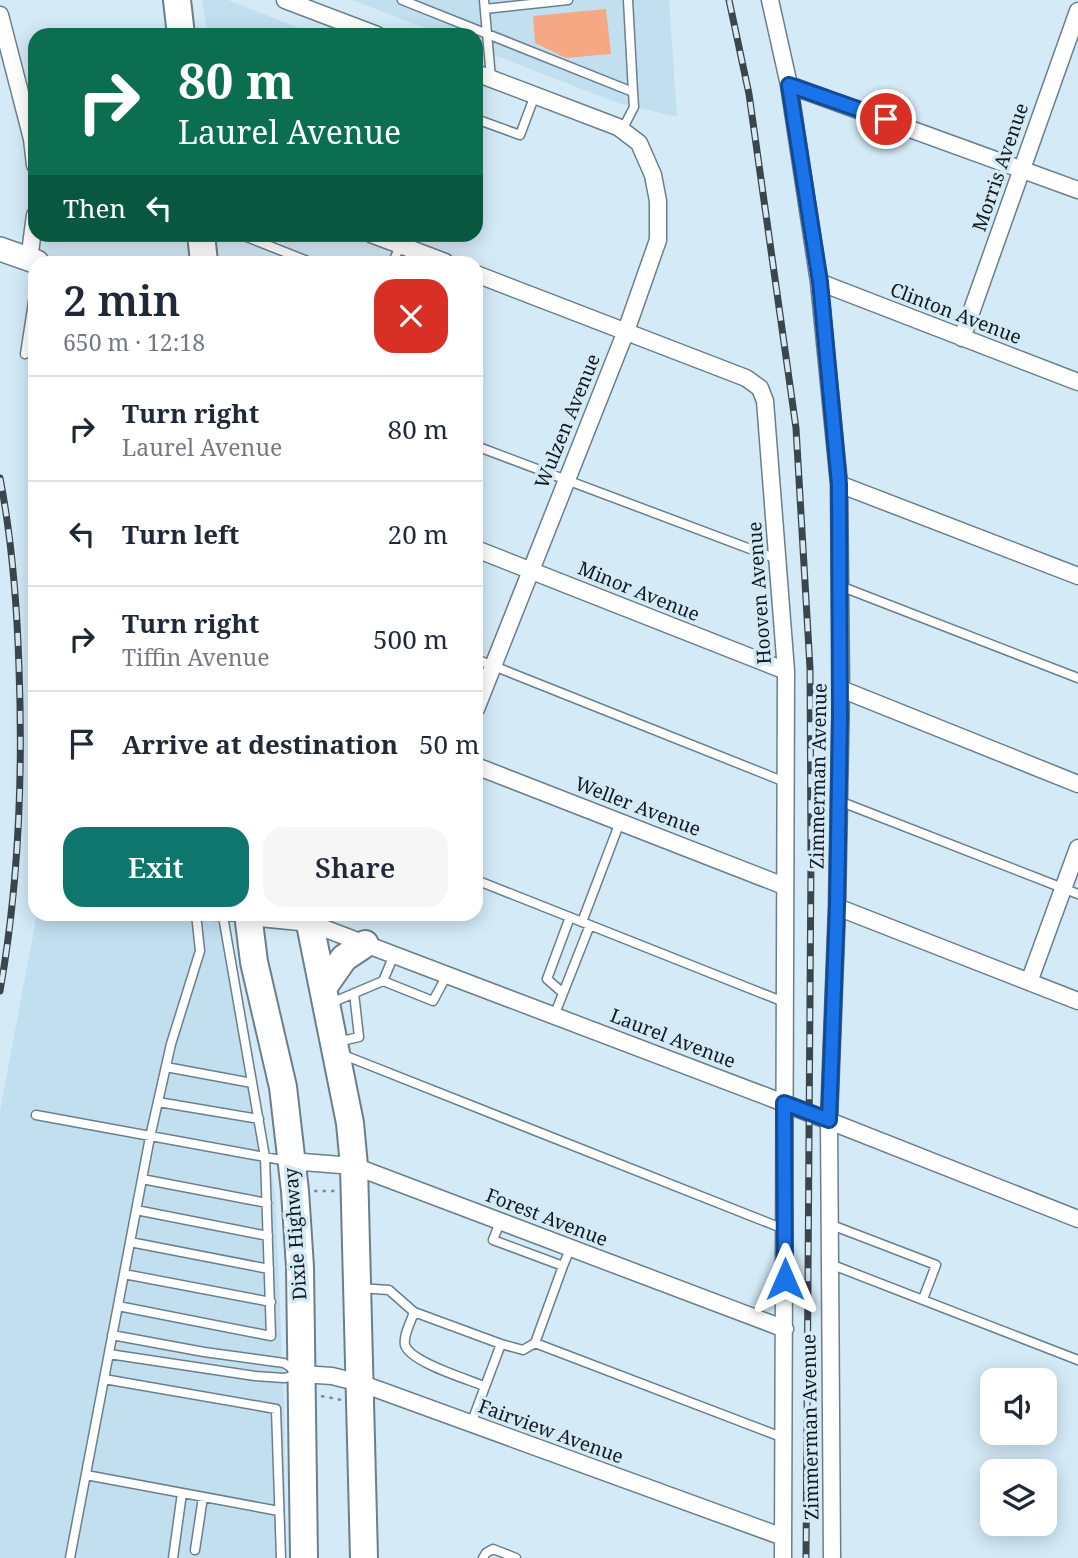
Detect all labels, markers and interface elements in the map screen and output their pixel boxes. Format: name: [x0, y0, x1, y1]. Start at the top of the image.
text: 80 m: [178, 47, 294, 113]
icon: right: [63, 56, 154, 147]
pin: [856, 89, 916, 149]
street label: Morris Avenue: [966, 99, 1034, 235]
icon: arrive: [867, 100, 905, 138]
text: Laurel Avenue: [178, 110, 401, 153]
icon: left: [140, 189, 178, 227]
text: Then: [63, 190, 126, 226]
text: 2 min: [63, 271, 180, 328]
street label: Clinton Avenue: [887, 276, 1025, 350]
button: close: [374, 279, 448, 353]
text: 650 m · 12:18: [63, 326, 205, 358]
street label: Wulzen Avenue: [528, 350, 606, 492]
text: Turn right: [122, 395, 259, 431]
icon: right: [63, 410, 101, 448]
text: 80 m: [388, 411, 448, 447]
text: Laurel Avenue: [122, 431, 282, 463]
icon: left: [63, 515, 101, 553]
text: Turn left: [122, 516, 239, 552]
text: 20 m: [388, 516, 448, 552]
street label: Hooven Avenue: [741, 521, 777, 665]
street label: Minor Avenue: [574, 555, 704, 627]
text: Turn right: [122, 605, 259, 641]
icon: right: [63, 620, 101, 658]
text: 500 m: [373, 621, 448, 657]
text: Tiffin Avenue: [122, 641, 270, 673]
street label: Zimmerman Avenue: [803, 683, 833, 869]
icon: arrive: [63, 725, 101, 763]
text: Arrive at destination: [122, 726, 398, 762]
text: 50 m: [419, 726, 479, 762]
street label: Weller Avenue: [571, 770, 705, 842]
button: Exit: [63, 827, 249, 907]
button: Share: [263, 827, 448, 907]
street label: Laurel Avenue: [607, 1002, 739, 1074]
street label: Dixie Highway: [277, 1167, 313, 1301]
street label: Forest Avenue: [482, 1182, 612, 1252]
position arrow: [748, 1242, 822, 1316]
street label: Zimmerman Avenue: [795, 1334, 825, 1520]
map controls: [980, 1368, 1057, 1536]
button: sound: [980, 1368, 1057, 1445]
street label: Fairview Avenue: [475, 1393, 627, 1469]
button: layers: [980, 1459, 1057, 1536]

